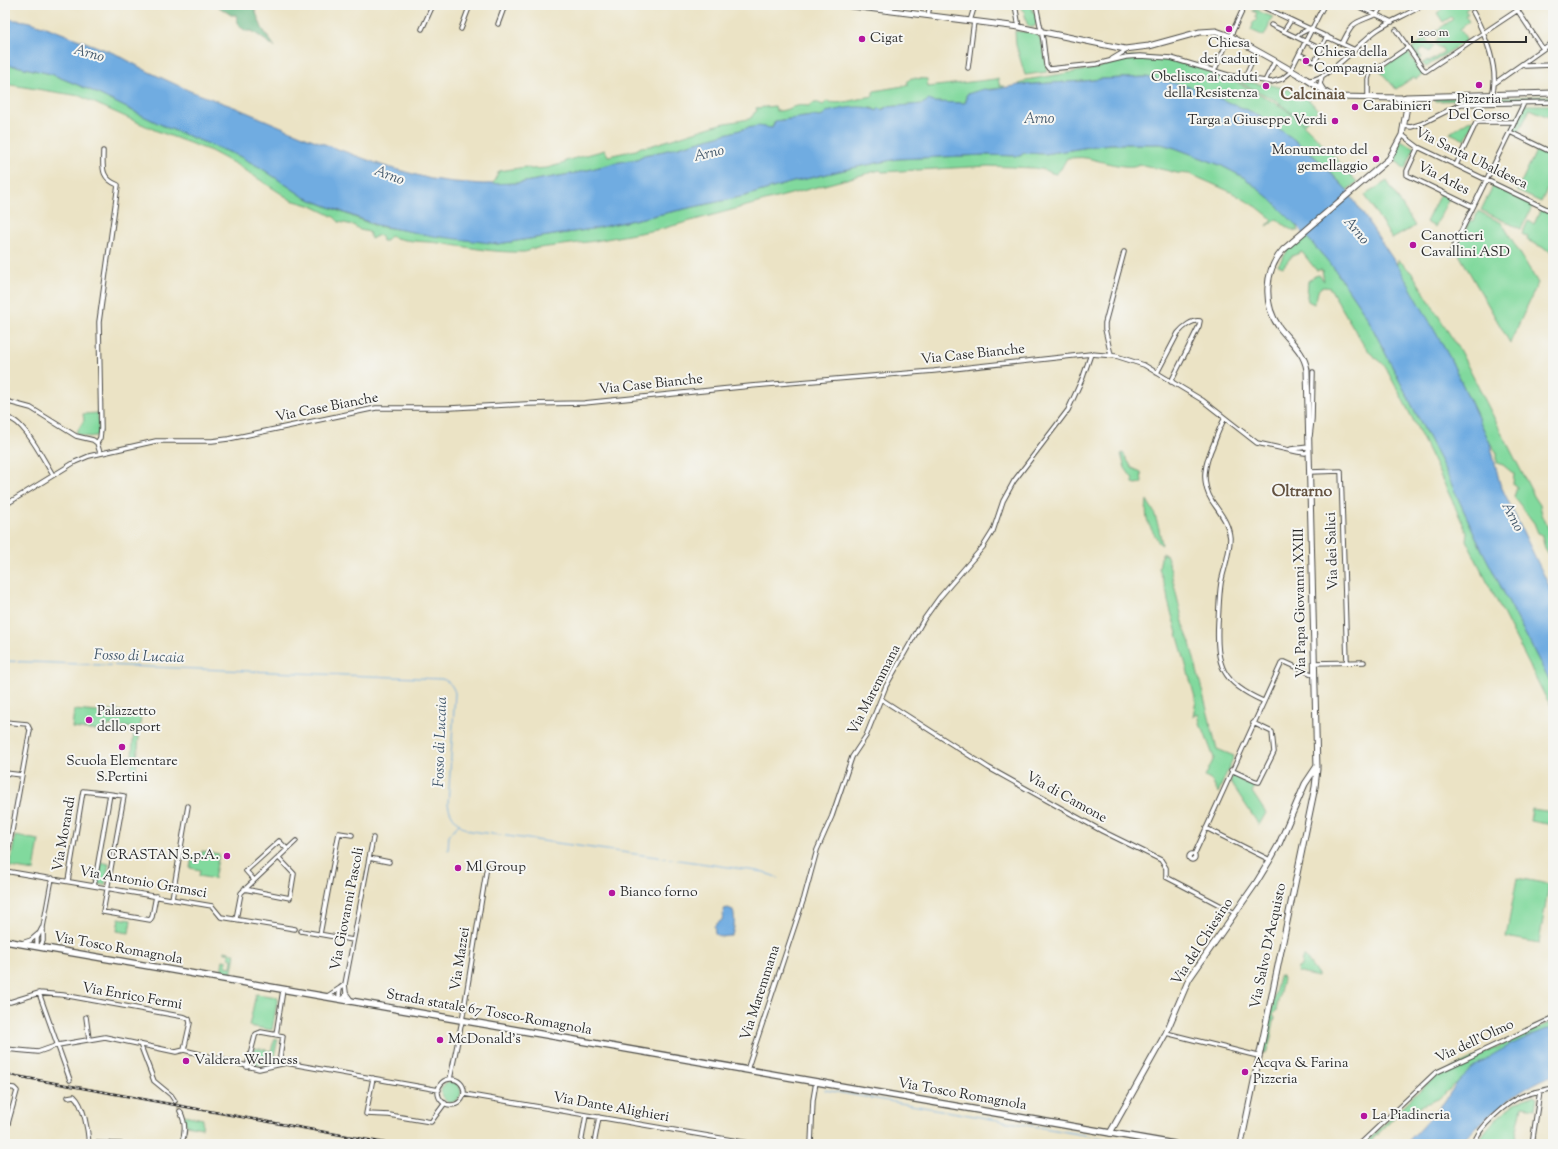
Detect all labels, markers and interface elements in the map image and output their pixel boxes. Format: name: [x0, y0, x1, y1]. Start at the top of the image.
scale bar: [1412, 18, 1526, 44]
marker: Chiesa dei caduti: [1224, 24, 1234, 34]
text: 200 m: [1418, 24, 1449, 42]
place label: Cigat: [870, 29, 903, 49]
marker: Cigat: [857, 34, 867, 44]
place label: Chiesa dei caduti: [1200, 34, 1258, 70]
water label: Arno: [71, 40, 107, 68]
place label: Chiesa della Compagnia: [1314, 43, 1388, 79]
marker: Chiesa della Compagnia: [1301, 56, 1311, 66]
place label: Obelisco ai caduti della Resistenza: [1151, 68, 1259, 104]
marker: Pizzeria Del Corso: [1474, 80, 1484, 90]
marker: Obelisco ai caduti della Resistenza: [1261, 81, 1271, 91]
district label: Calcinaia: [1281, 84, 1346, 107]
place label: Pizzeria Del Corso: [1448, 90, 1510, 126]
place label: Carabinieri: [1363, 97, 1431, 117]
marker: Carabinieri: [1350, 102, 1360, 112]
water label: Arno: [1024, 109, 1055, 130]
place label: Targa a Giuseppe Verdi: [1187, 111, 1327, 131]
marker: Targa a Giuseppe Verdi: [1330, 116, 1340, 126]
street label: Via Santa Ubaldesca: [1411, 123, 1531, 195]
water label: Arno: [692, 140, 727, 168]
place label: Monumento del gemellaggio: [1272, 141, 1368, 177]
marker: Monumento del gemellaggio: [1371, 154, 1381, 164]
street label: Via Arles: [1414, 157, 1472, 201]
water label: Arno: [371, 161, 407, 191]
water label: Arno: [1338, 212, 1374, 250]
place label: Canottieri Cavallini ASD: [1421, 227, 1510, 263]
marker: Canottieri Cavallini ASD: [1408, 240, 1418, 250]
street label: Via Case Bianche: [920, 340, 1026, 370]
street label: Via Case Bianche: [598, 370, 704, 400]
street label: Via Case Bianche: [274, 388, 380, 428]
district label: Oltrarno: [1272, 481, 1333, 504]
water label: Arno: [1495, 498, 1529, 536]
street label: Via dei Salici: [1322, 512, 1344, 590]
street label: Via Papa Giovanni XXIII: [1290, 528, 1312, 678]
street label: Via Maremmana: [844, 641, 907, 739]
water label: Fosso di Lucaia: [93, 645, 185, 669]
water label: Fosso di Lucaia: [429, 696, 453, 788]
place label: Palazzetto dello sport: [97, 702, 161, 738]
marker: Palazzetto dello sport: [84, 715, 94, 725]
marker: Scuola Elementare S.Pertini: [117, 742, 127, 752]
place label: Scuola Elementare S.Pertini: [66, 752, 178, 788]
street label: Via di Camone: [1022, 767, 1110, 829]
street label: Via Morandi: [49, 795, 81, 873]
place label: CRASTAN S.p.A.: [107, 846, 219, 866]
street label: Via Giovanni Pascoli: [326, 846, 370, 972]
marker: CRASTAN S.p.A.: [222, 851, 232, 861]
place label: Ml Group: [466, 858, 526, 878]
street label: Via Antonio Gramsci: [78, 862, 208, 904]
marker: Ml Group: [453, 863, 463, 873]
street label: Via Salvo D'Acquisto: [1246, 881, 1292, 1011]
place label: Bianco forno: [620, 883, 698, 903]
marker: Bianco forno: [607, 888, 617, 898]
street label: Via del Chiesino: [1167, 894, 1239, 989]
street label: Via Mazzei: [446, 926, 476, 992]
street label: Via Tosco Romagnola: [52, 928, 185, 970]
street label: Via Maremmana: [736, 942, 786, 1043]
street label: Via Enrico Fermi: [80, 978, 184, 1016]
street label: Strada statale 67 Tosco-Romagnola: [385, 985, 594, 1041]
street label: Via dell'Olmo: [1433, 1015, 1518, 1069]
place label: McDonald's: [448, 1030, 521, 1050]
marker: McDonald's: [435, 1035, 445, 1045]
place label: Valdera Wellness: [194, 1051, 298, 1071]
place label: Acqva & Farina Pizzeria: [1253, 1054, 1349, 1090]
marker: Valdera Wellness: [181, 1056, 191, 1066]
marker: Acqva & Farina Pizzeria: [1240, 1067, 1250, 1077]
street label: Via Tosco Romagnola: [896, 1074, 1029, 1116]
street label: Via Dante Alighieri: [551, 1088, 671, 1128]
place label: La Piadineria: [1372, 1106, 1451, 1126]
marker: La Piadineria: [1359, 1111, 1369, 1121]

